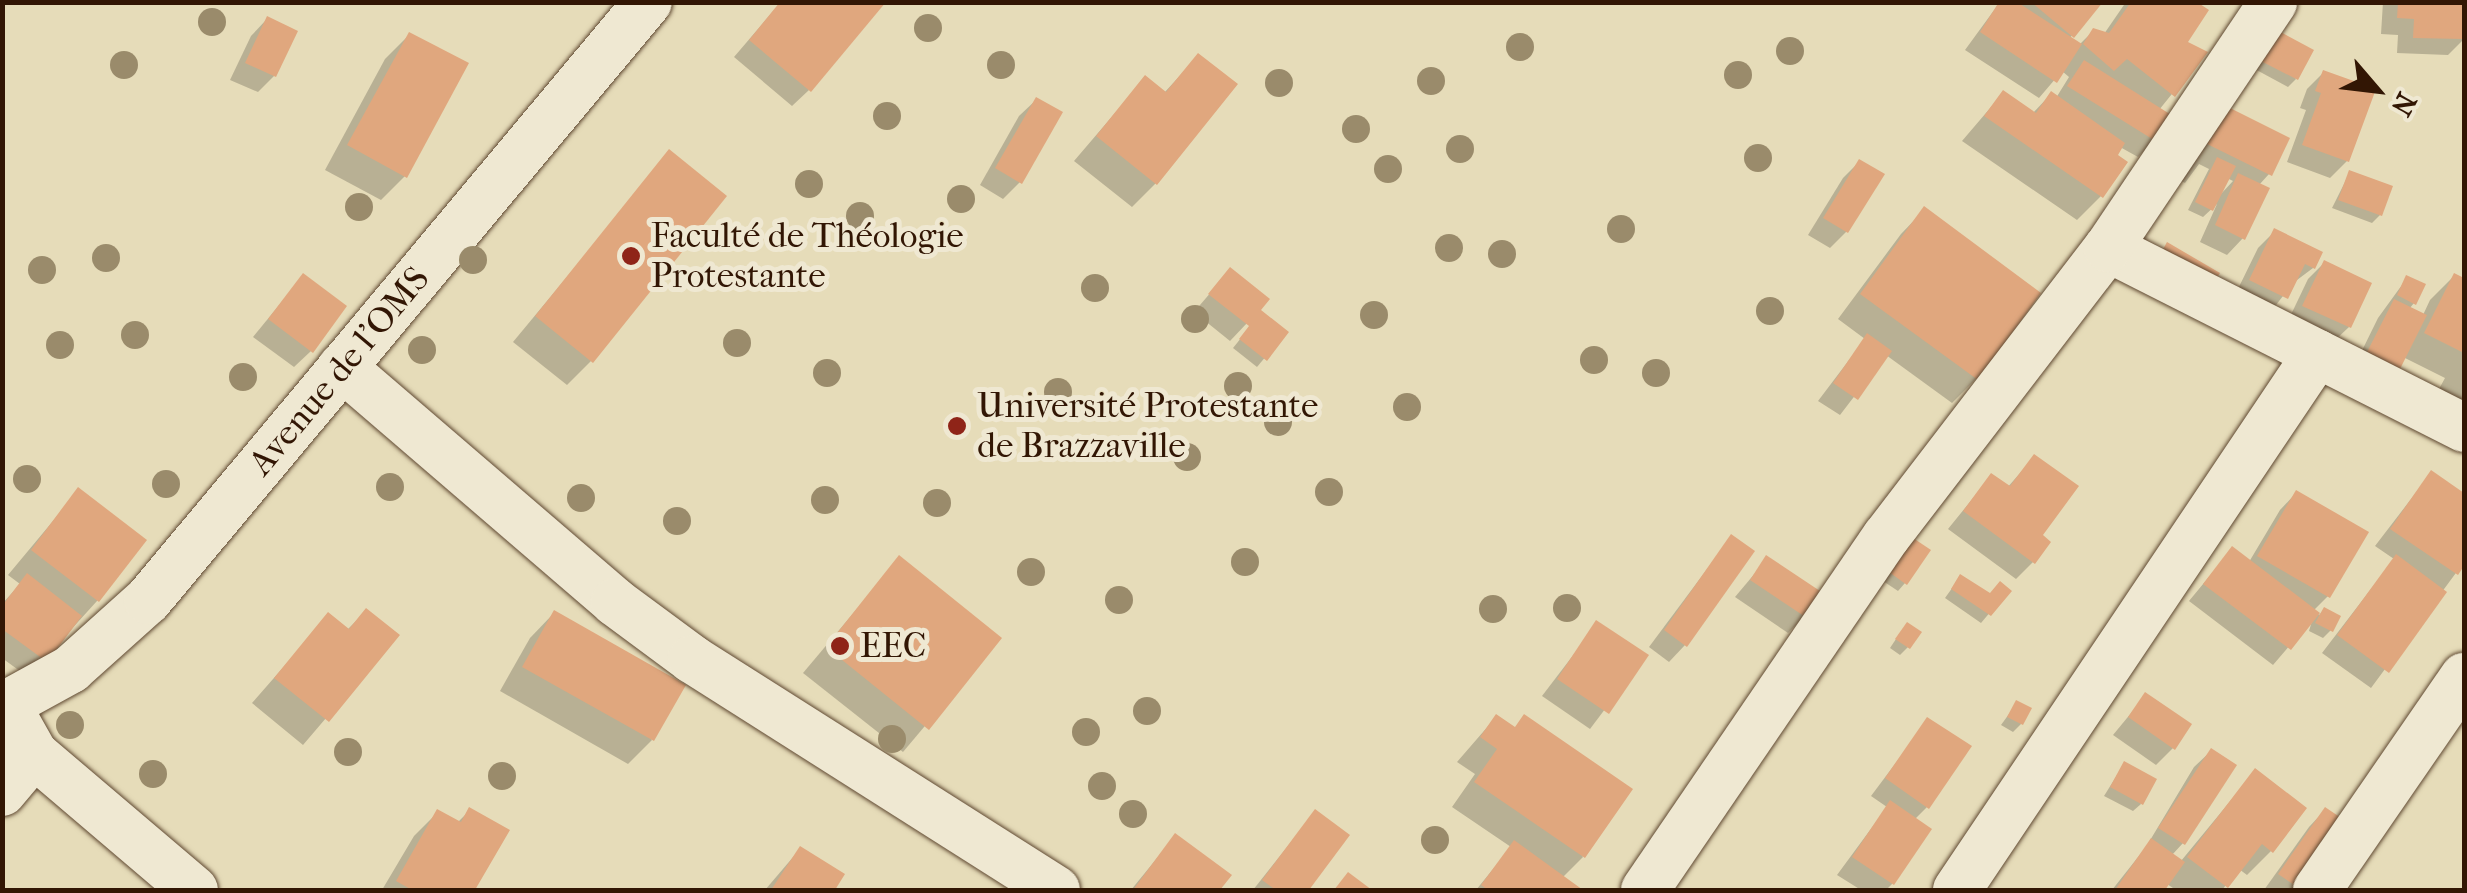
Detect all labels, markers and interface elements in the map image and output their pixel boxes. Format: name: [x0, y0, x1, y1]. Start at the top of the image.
north arrow: [2327, 40, 2427, 140]
text: N: [2384, 87, 2423, 121]
place label: Faculté de Théologie Protestante: [651, 215, 964, 297]
marker: Faculté de Théologie Protestante: [620, 245, 642, 267]
street label: Avenue de l'OMS: [240, 258, 438, 484]
place label: Université Protestante de Brazzaville: [977, 385, 1318, 467]
marker: Université Protestante de Brazzaville: [946, 415, 968, 437]
place label: EEC: [860, 625, 926, 667]
marker: EEC: [829, 635, 851, 657]

